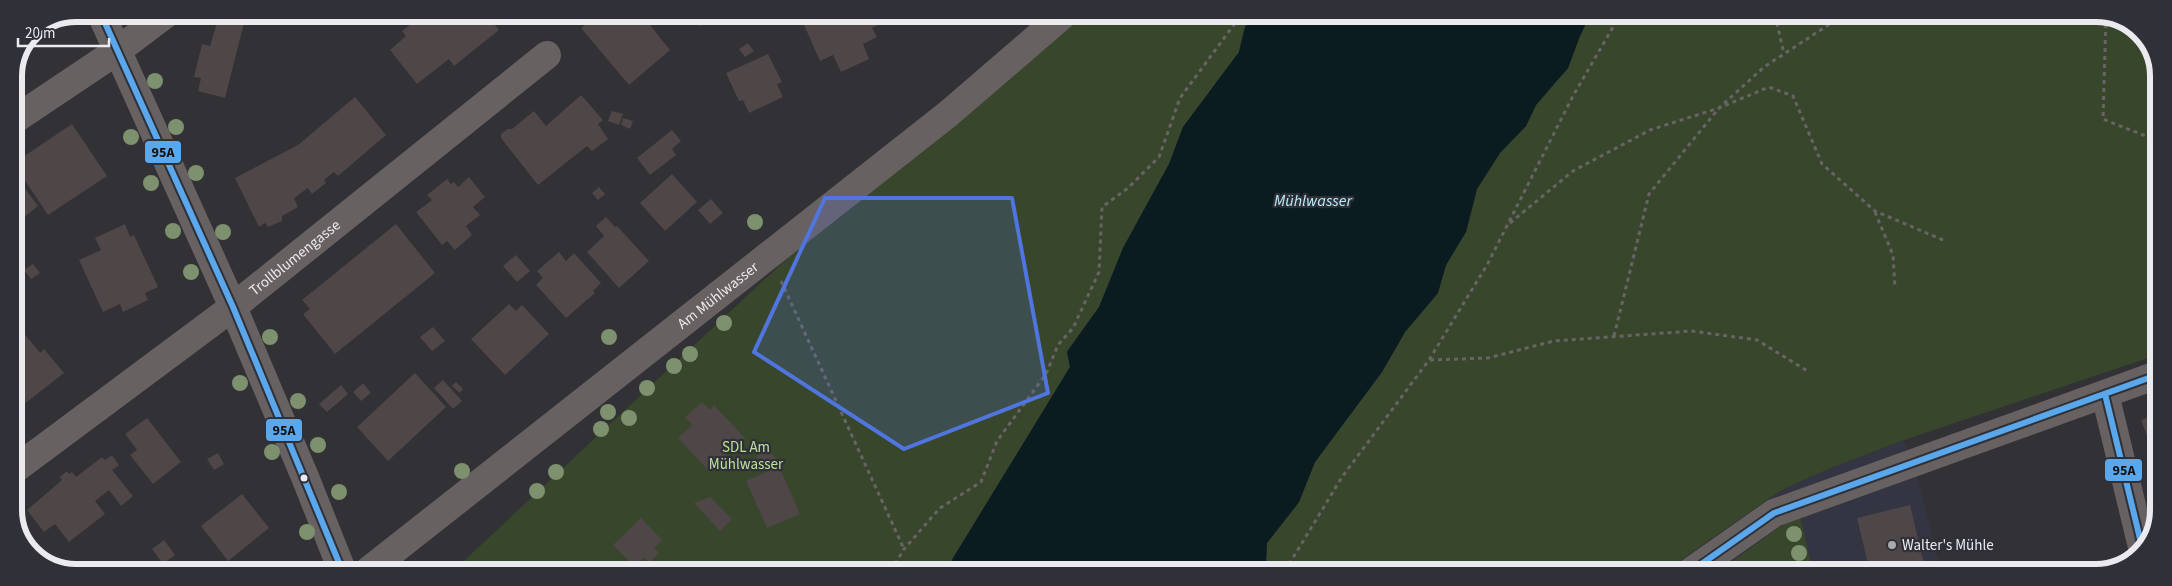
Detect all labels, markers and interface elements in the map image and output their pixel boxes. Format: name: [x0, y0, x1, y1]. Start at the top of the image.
scale bar: [18, 15, 109, 47]
text: 20 m: [25, 23, 55, 44]
line badge: 95A: [144, 140, 182, 164]
text: 95A: [152, 143, 175, 163]
water label: Mühlwasser: [1274, 190, 1353, 212]
street label: Trollblumengasse: [245, 214, 345, 301]
street label: Am Mühlwasser: [673, 256, 763, 334]
line badge: 95A: [265, 418, 303, 442]
text: 95A: [273, 421, 296, 441]
park label: SDL Am Mühlwasser: [709, 437, 784, 475]
line badge: 95A: [2104, 458, 2143, 482]
text: 95A: [2113, 461, 2136, 481]
unlabelled marker: [299, 473, 309, 483]
place label: Walter's Mühle: [1902, 535, 1994, 556]
marker: Walter's Mühle: [1886, 539, 1898, 551]

